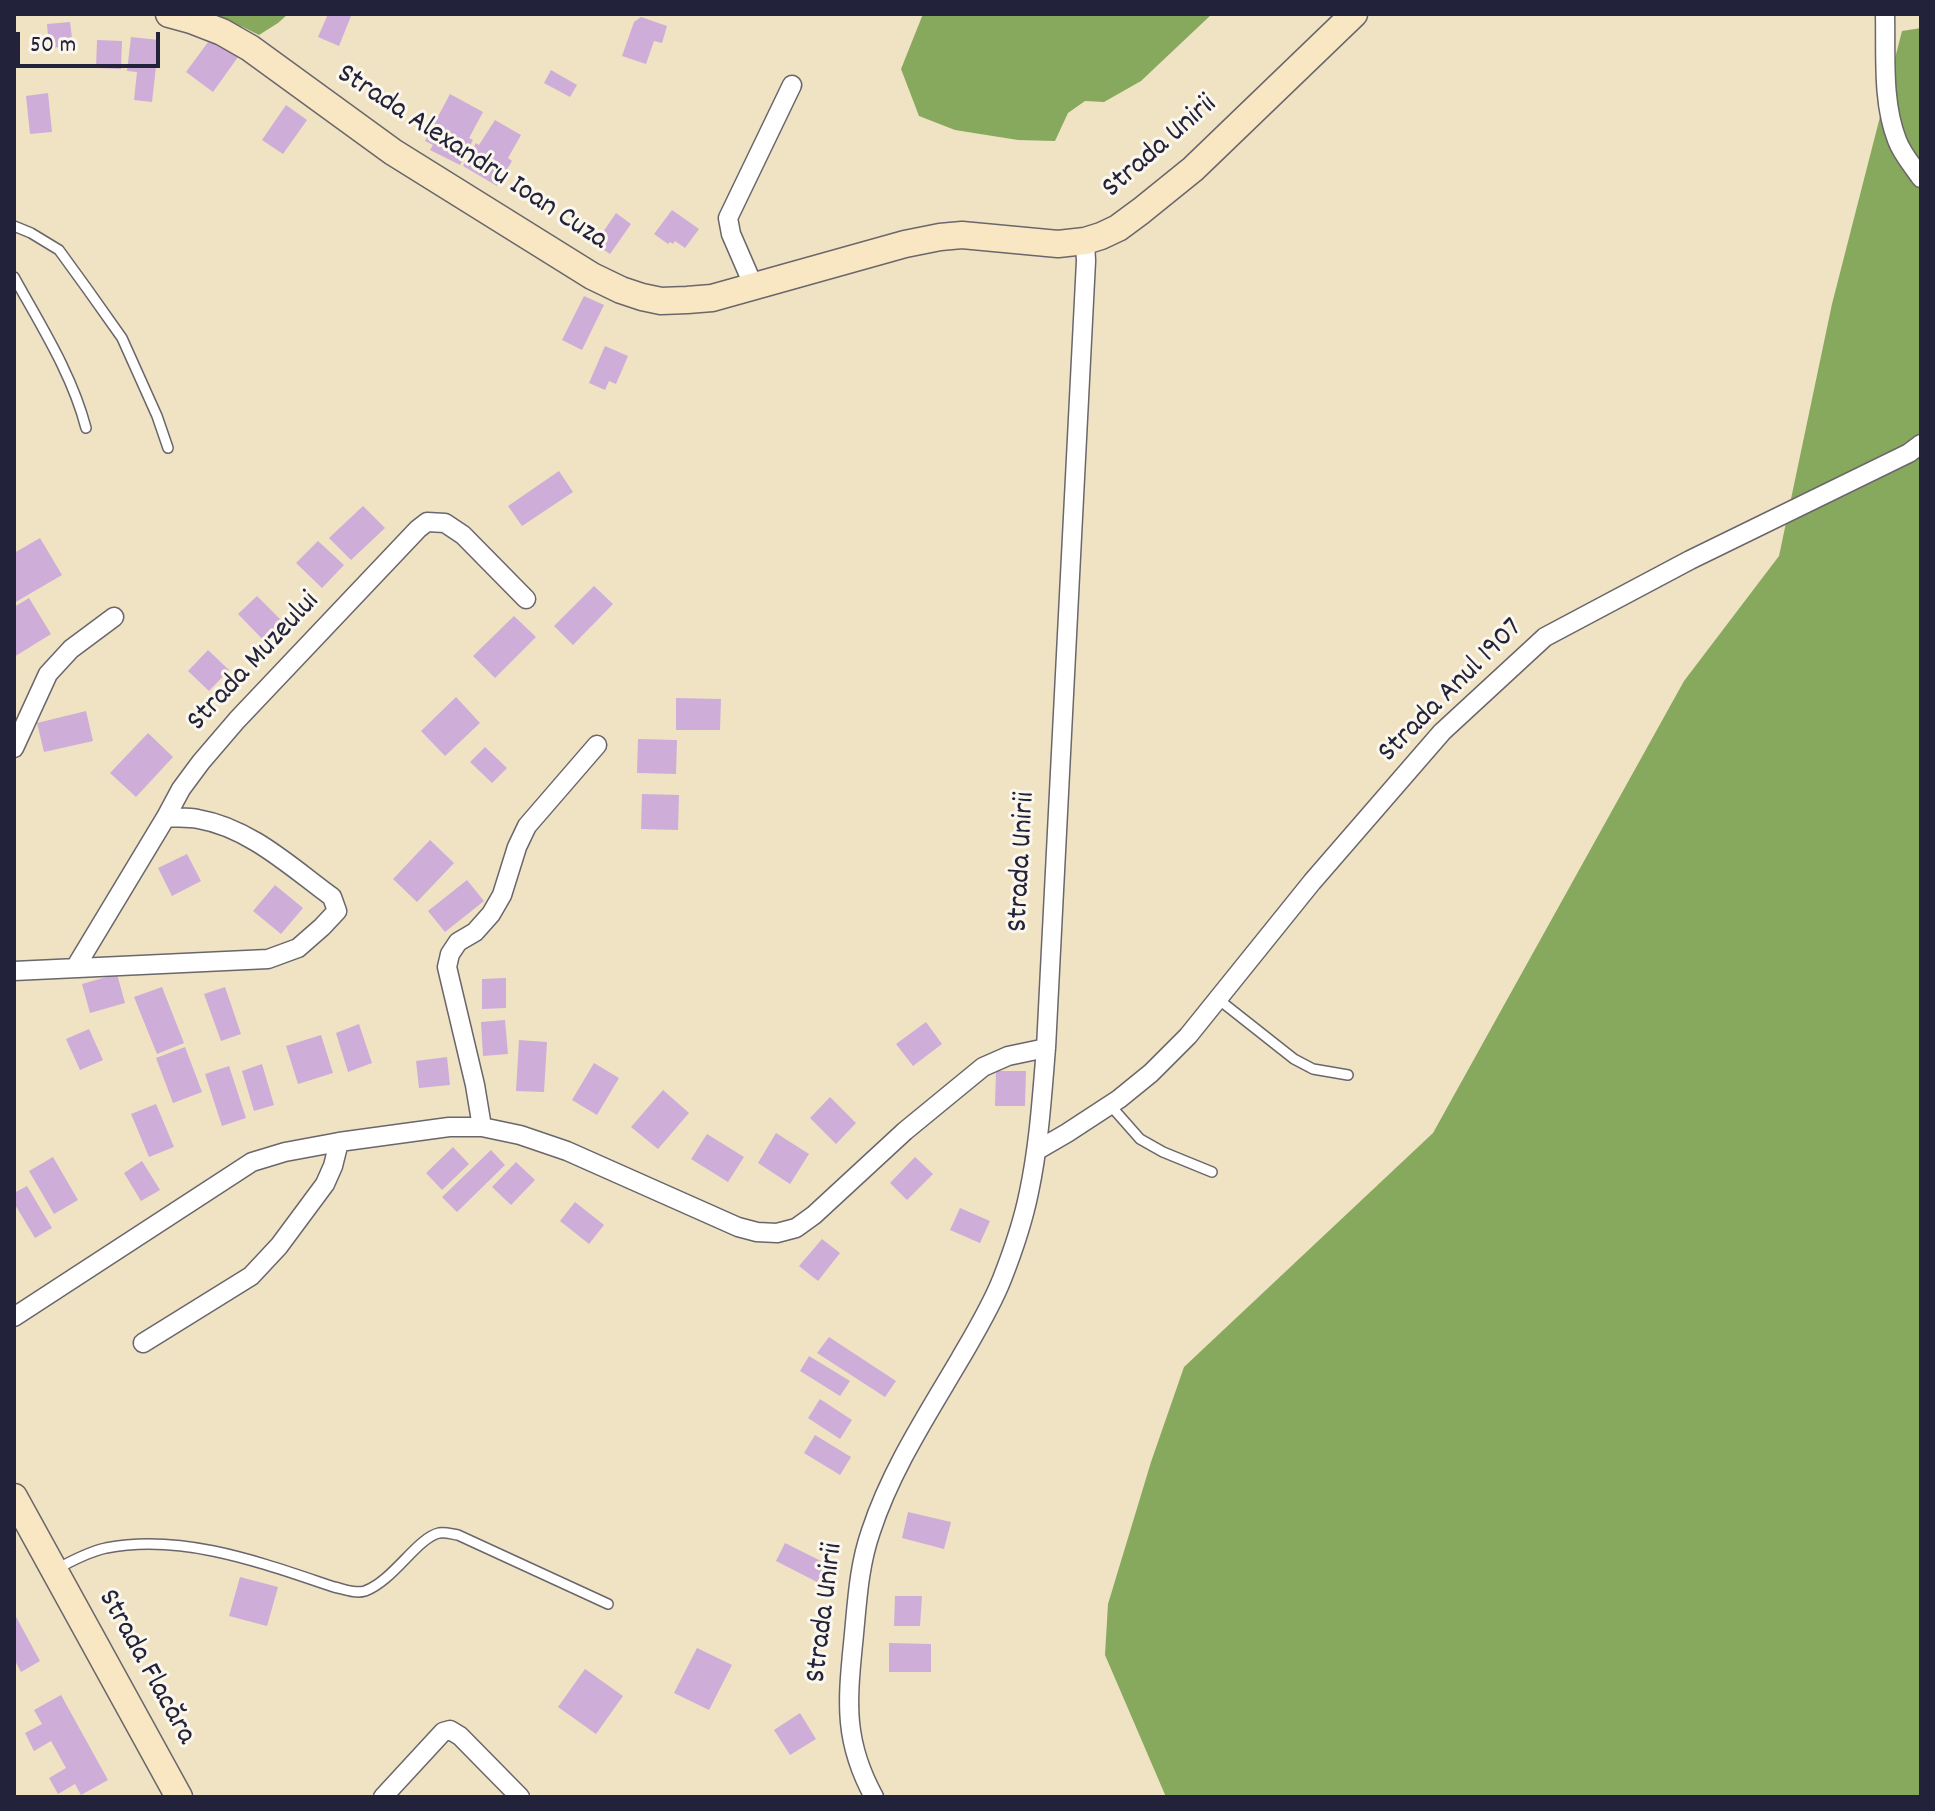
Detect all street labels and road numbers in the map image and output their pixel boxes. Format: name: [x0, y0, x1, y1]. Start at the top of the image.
street label: Strada Alexandru Ioan Cuza: [329, 58, 613, 260]
street label: Strada Unirii: [1096, 88, 1226, 208]
street label: Strada Muzeului: [181, 586, 329, 740]
street label: Strada Anul 1907: [1372, 612, 1532, 772]
street label: Strada Unirii: [1002, 791, 1046, 933]
street label: Strada Unirii: [801, 1541, 853, 1685]
street label: Strada Flacăra: [88, 1584, 202, 1752]

